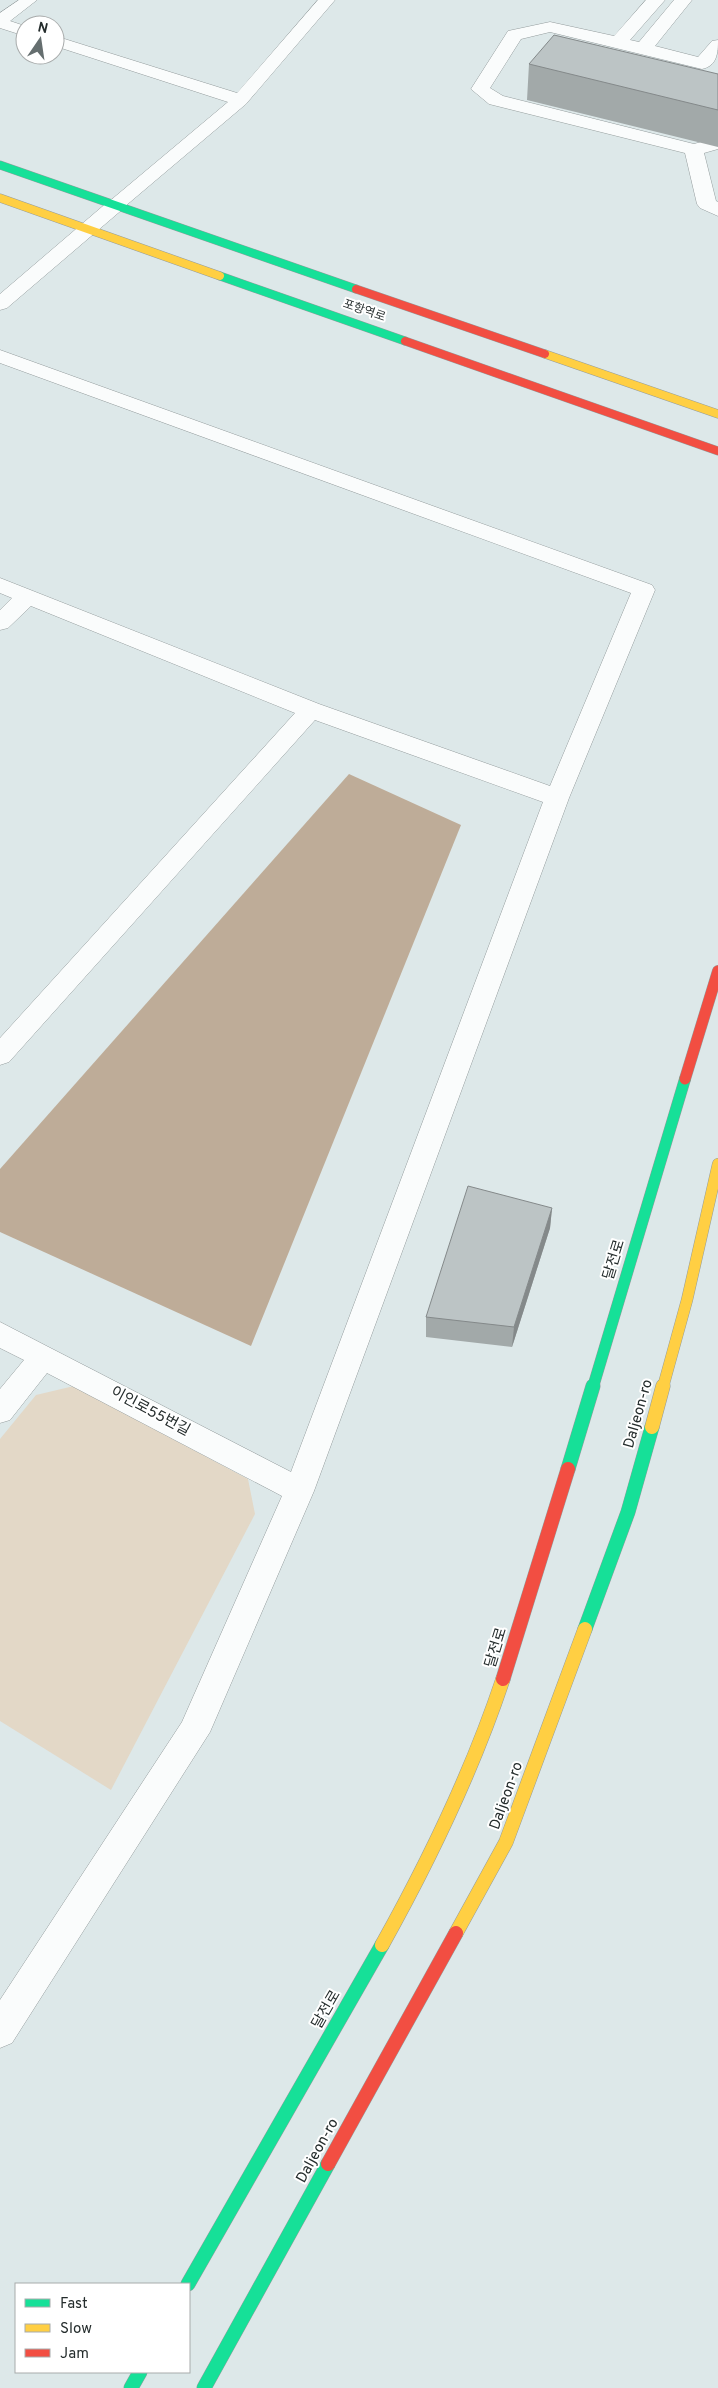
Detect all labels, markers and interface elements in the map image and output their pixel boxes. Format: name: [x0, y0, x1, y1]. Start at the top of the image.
north arrow: [15, 15, 65, 65]
text: N: [36, 19, 49, 38]
street label: 포항역로: [341, 296, 387, 326]
street label: 달전로: [600, 1237, 630, 1283]
street label: Daljeon-ro: [620, 1377, 658, 1451]
street label: 이인로55번길: [107, 1383, 193, 1441]
street label: 달전로: [482, 1625, 512, 1671]
street label: Daljeon-ro: [486, 1759, 528, 1833]
street label: 달전로: [308, 1987, 346, 2033]
street label: Daljeon-ro: [293, 2115, 343, 2187]
legend: [15, 2283, 190, 2373]
text: Fast: [60, 2295, 88, 2314]
text: Slow: [60, 2320, 92, 2339]
text: Jam: [60, 2345, 89, 2364]

